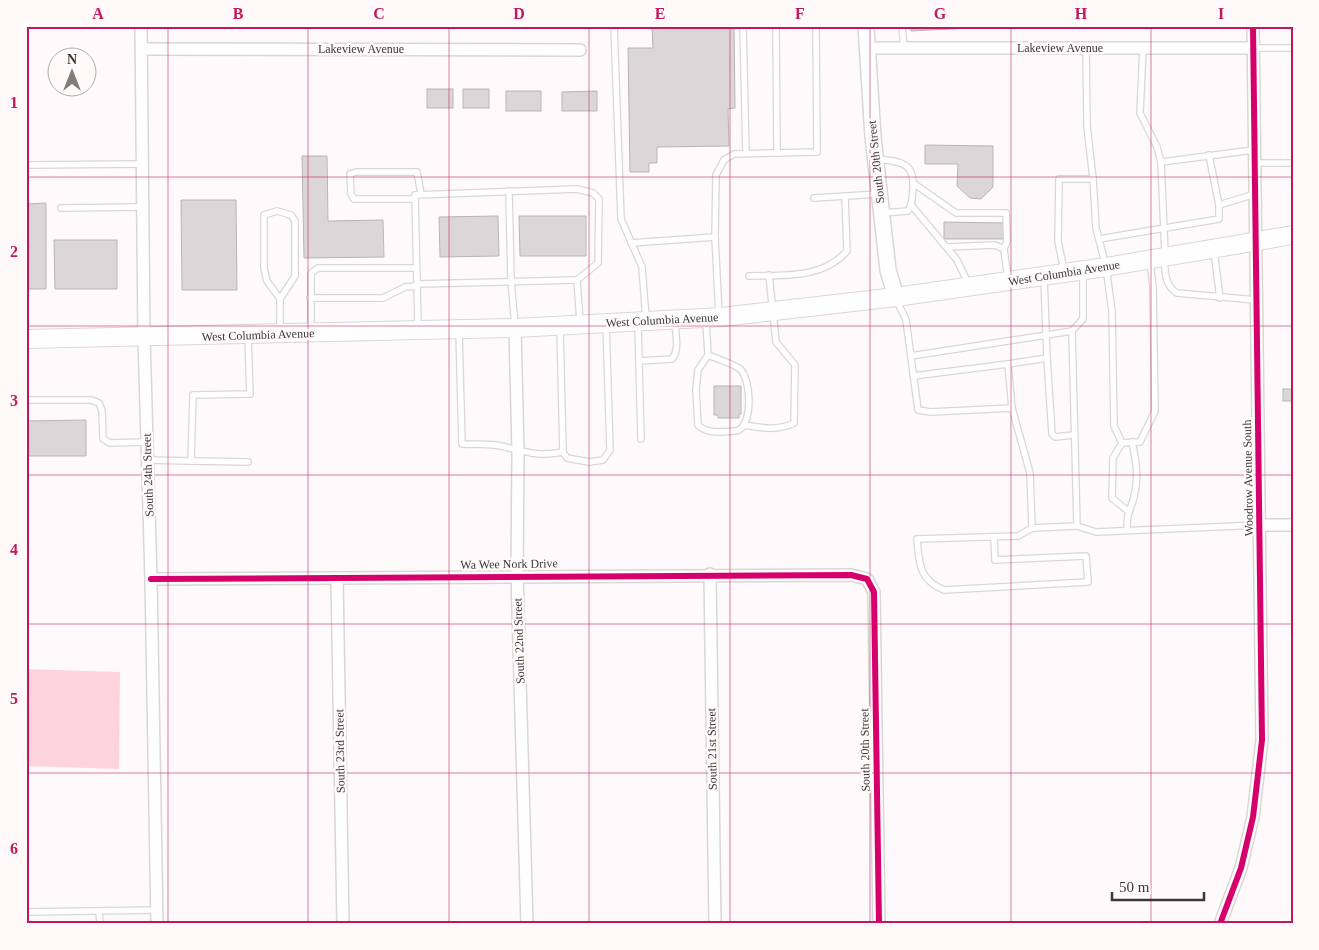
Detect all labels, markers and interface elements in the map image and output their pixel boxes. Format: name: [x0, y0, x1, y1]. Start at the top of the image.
text: A: [92, 5, 104, 22]
text: B: [233, 5, 244, 22]
text: C: [373, 5, 385, 22]
text: D: [513, 5, 525, 22]
text: E: [655, 5, 665, 22]
text: F: [795, 5, 805, 22]
text: G: [934, 5, 947, 22]
text: H: [1075, 5, 1088, 22]
text: I: [1218, 5, 1224, 22]
street label: Lakeview Avenue: [1017, 41, 1103, 55]
street label: Lakeview Avenue: [318, 42, 404, 56]
north arrow: [48, 48, 98, 98]
text: N: [67, 52, 77, 67]
text: 1: [10, 94, 18, 111]
street label: South 20th Street: [865, 119, 887, 204]
text: 2: [10, 243, 18, 260]
street label: West Columbia Avenue: [1007, 257, 1121, 289]
street label: West Columbia Avenue: [605, 310, 719, 330]
street label: West Columbia Avenue: [201, 326, 315, 344]
text: 3: [10, 392, 18, 409]
street label: Woodrow Avenue South: [1240, 419, 1256, 537]
street label: South 24th Street: [140, 432, 156, 517]
text: 4: [10, 541, 18, 558]
street label: Wa Wee Nork Drive: [460, 556, 558, 572]
street label: South 22nd Street: [510, 597, 527, 684]
text: 5: [10, 690, 18, 707]
street label: South 21st Street: [704, 707, 720, 790]
street label: South 23rd Street: [332, 708, 348, 793]
street label: South 20th Street: [857, 708, 873, 792]
text: 6: [10, 840, 18, 857]
scale bar: [1112, 870, 1204, 902]
text: 50 m: [1119, 879, 1150, 895]

